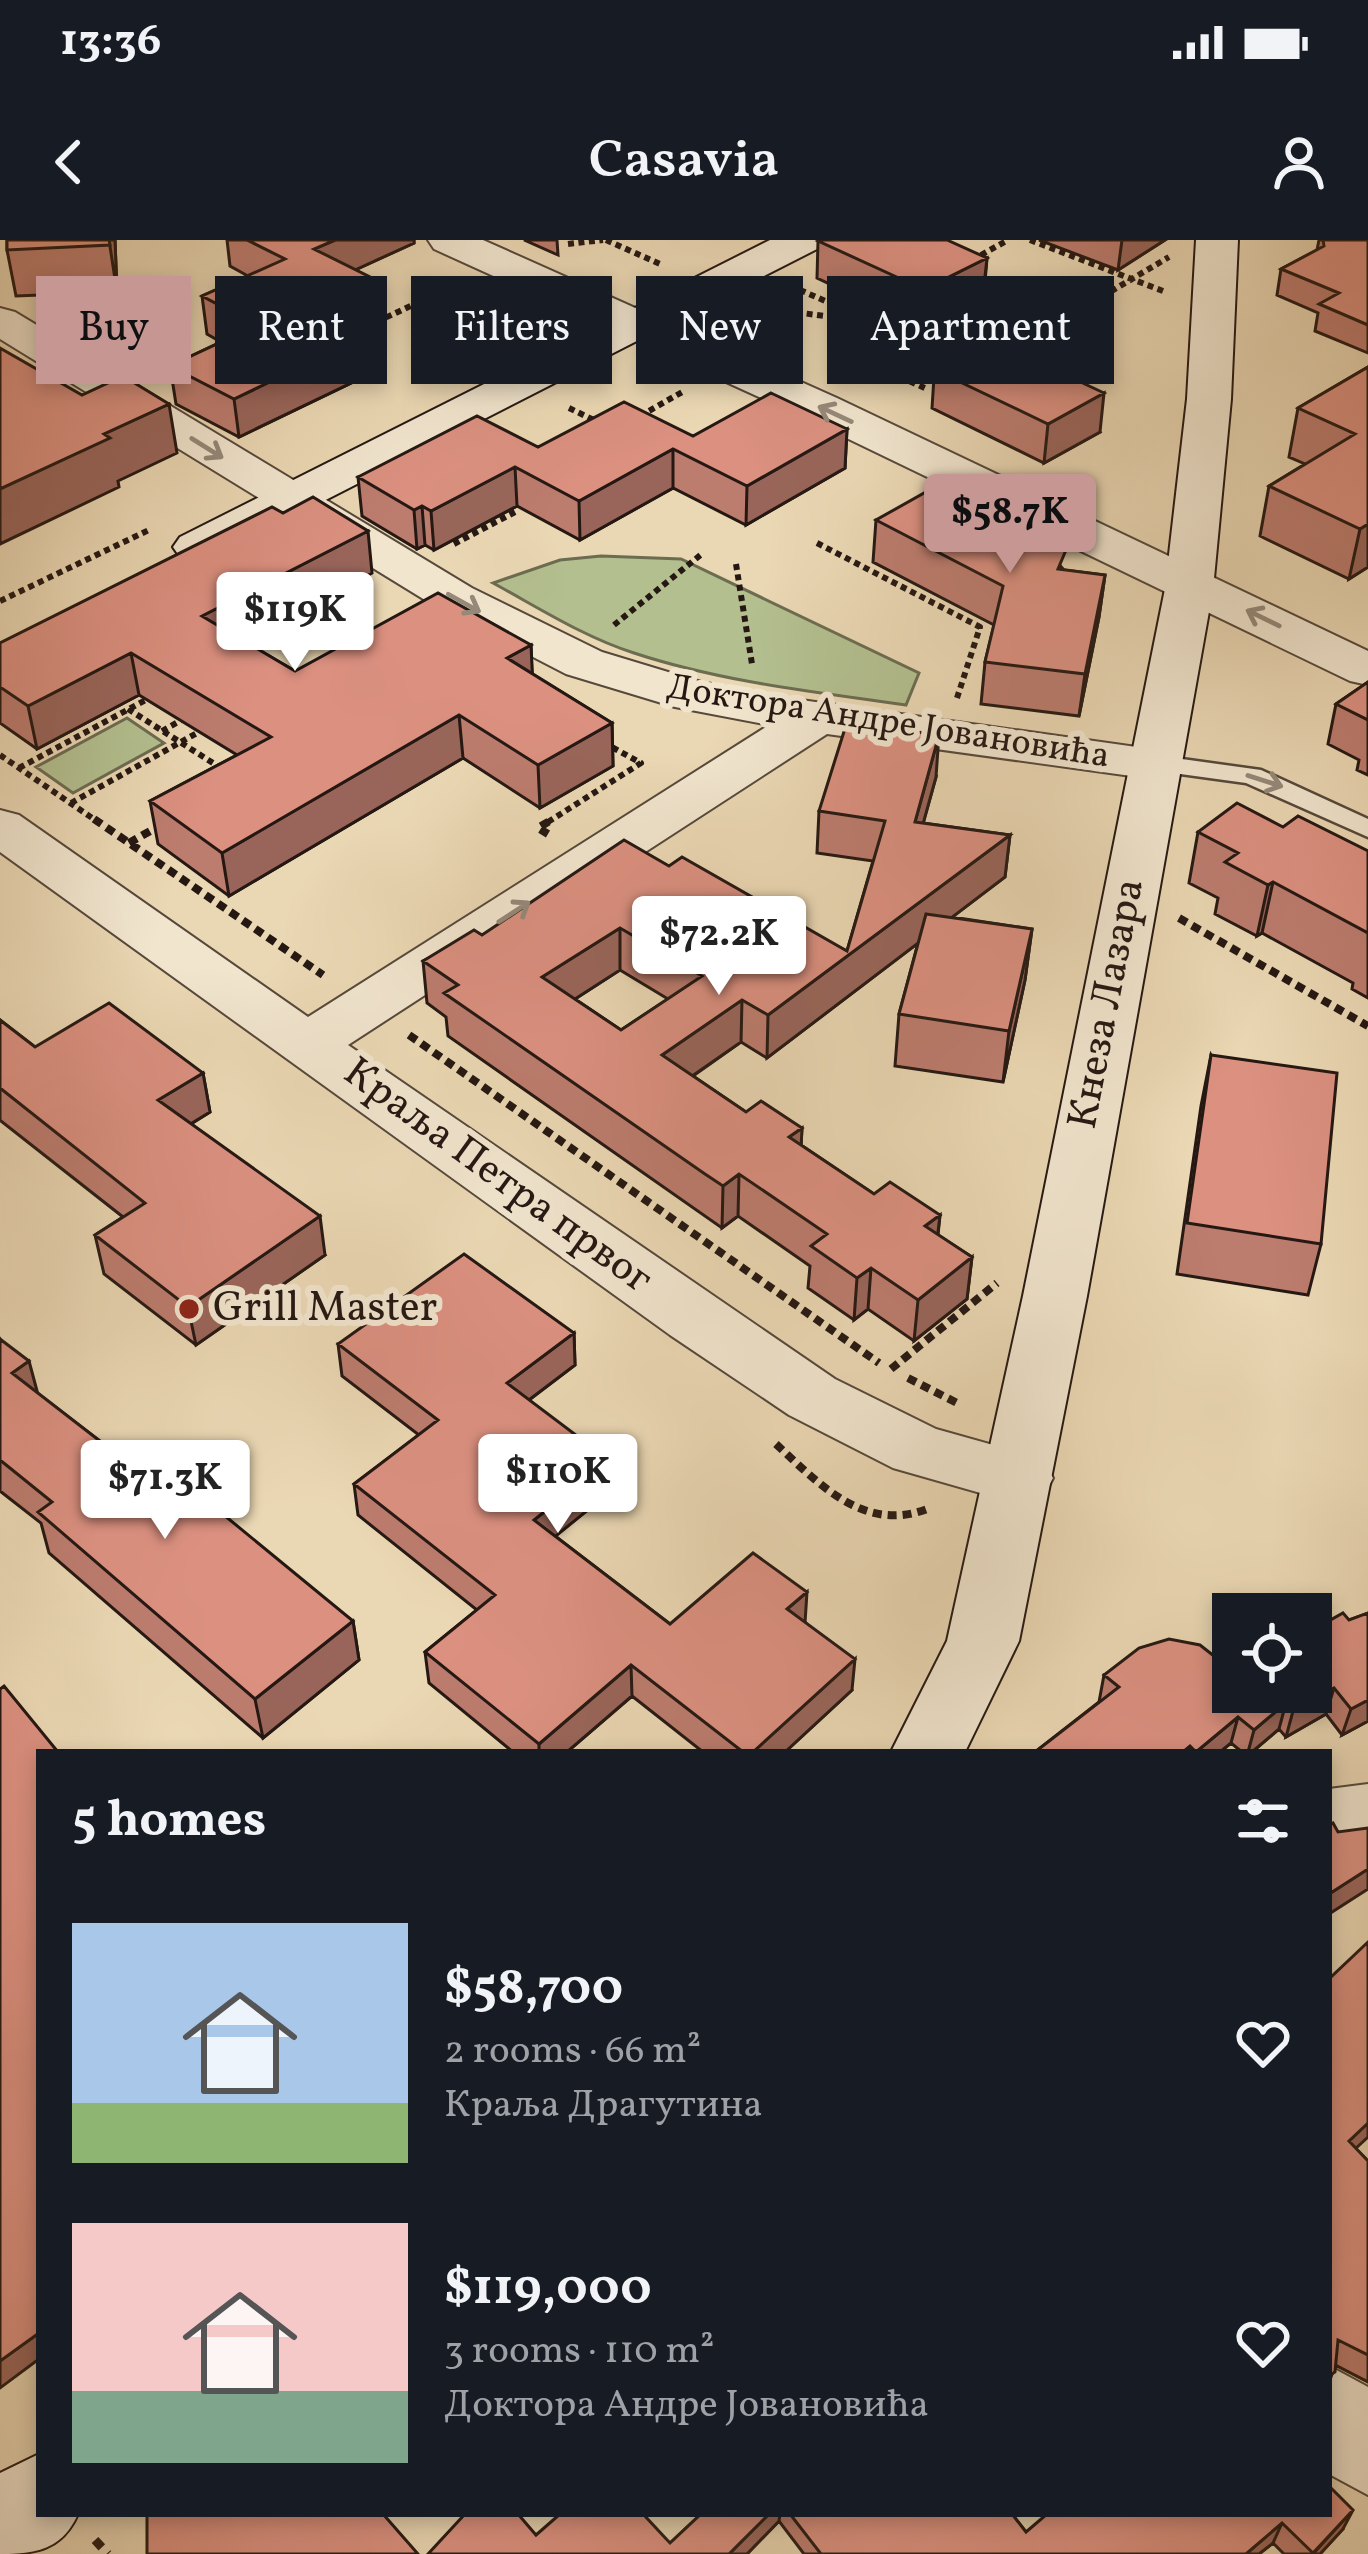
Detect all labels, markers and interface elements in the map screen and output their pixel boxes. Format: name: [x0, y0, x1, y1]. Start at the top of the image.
text: 13:36: [60, 11, 161, 74]
text: Casavia: [589, 125, 779, 200]
icon: back: [36, 129, 102, 195]
icon: person: [1266, 129, 1332, 195]
chip: Buy: [36, 276, 191, 384]
chip: Rent: [215, 276, 387, 384]
chip: Filters: [411, 276, 612, 384]
chip: New: [636, 276, 803, 384]
chip: Apartment: [827, 276, 1114, 384]
one-way arrow: [818, 402, 854, 424]
one-way arrow: [189, 436, 223, 460]
pin: $58.7K: [912, 474, 1108, 576]
text: $58.7K: [951, 486, 1069, 540]
pin: $119K: [211, 572, 379, 674]
text: $119K: [244, 584, 346, 638]
one-way arrow: [446, 592, 481, 615]
one-way arrow: [1246, 606, 1282, 628]
street label: Доктора Андре Јовановића: [663, 663, 1113, 783]
one-way arrow: [1245, 771, 1283, 793]
street label: Кнеза Лазара: [1055, 874, 1161, 1134]
pin: $72.2K: [621, 896, 817, 998]
one-way arrow: [496, 900, 530, 924]
text: $72.2K: [659, 908, 779, 962]
street label: Краља Петра првог: [330, 1045, 664, 1309]
place label: Grill Master: [213, 1280, 437, 1339]
marker: Grill Master: [176, 1296, 202, 1322]
pin: $110K: [474, 1434, 642, 1536]
pin: $71.3K: [67, 1440, 263, 1542]
text: $110K: [505, 1446, 611, 1500]
text: $71.3K: [108, 1452, 222, 1506]
map controls: [1212, 1593, 1332, 1713]
button: locate: [1212, 1593, 1332, 1713]
text: 5 homes: [72, 1786, 266, 1857]
icon: filters: [1230, 1788, 1296, 1854]
text: $58,700: [444, 1954, 623, 2025]
icon: home: [168, 1971, 312, 2115]
icon: heart: [1230, 2010, 1296, 2076]
text: 2 rooms · 66 m²: [444, 2025, 701, 2079]
text: Краља Драгутина: [444, 2079, 763, 2133]
text: $119,000: [444, 2254, 652, 2325]
icon: home: [168, 2271, 312, 2415]
icon: heart: [1230, 2310, 1296, 2376]
text: 3 rooms · 110 m²: [444, 2325, 715, 2379]
text: Доктора Андре Јовановића: [444, 2379, 929, 2433]

